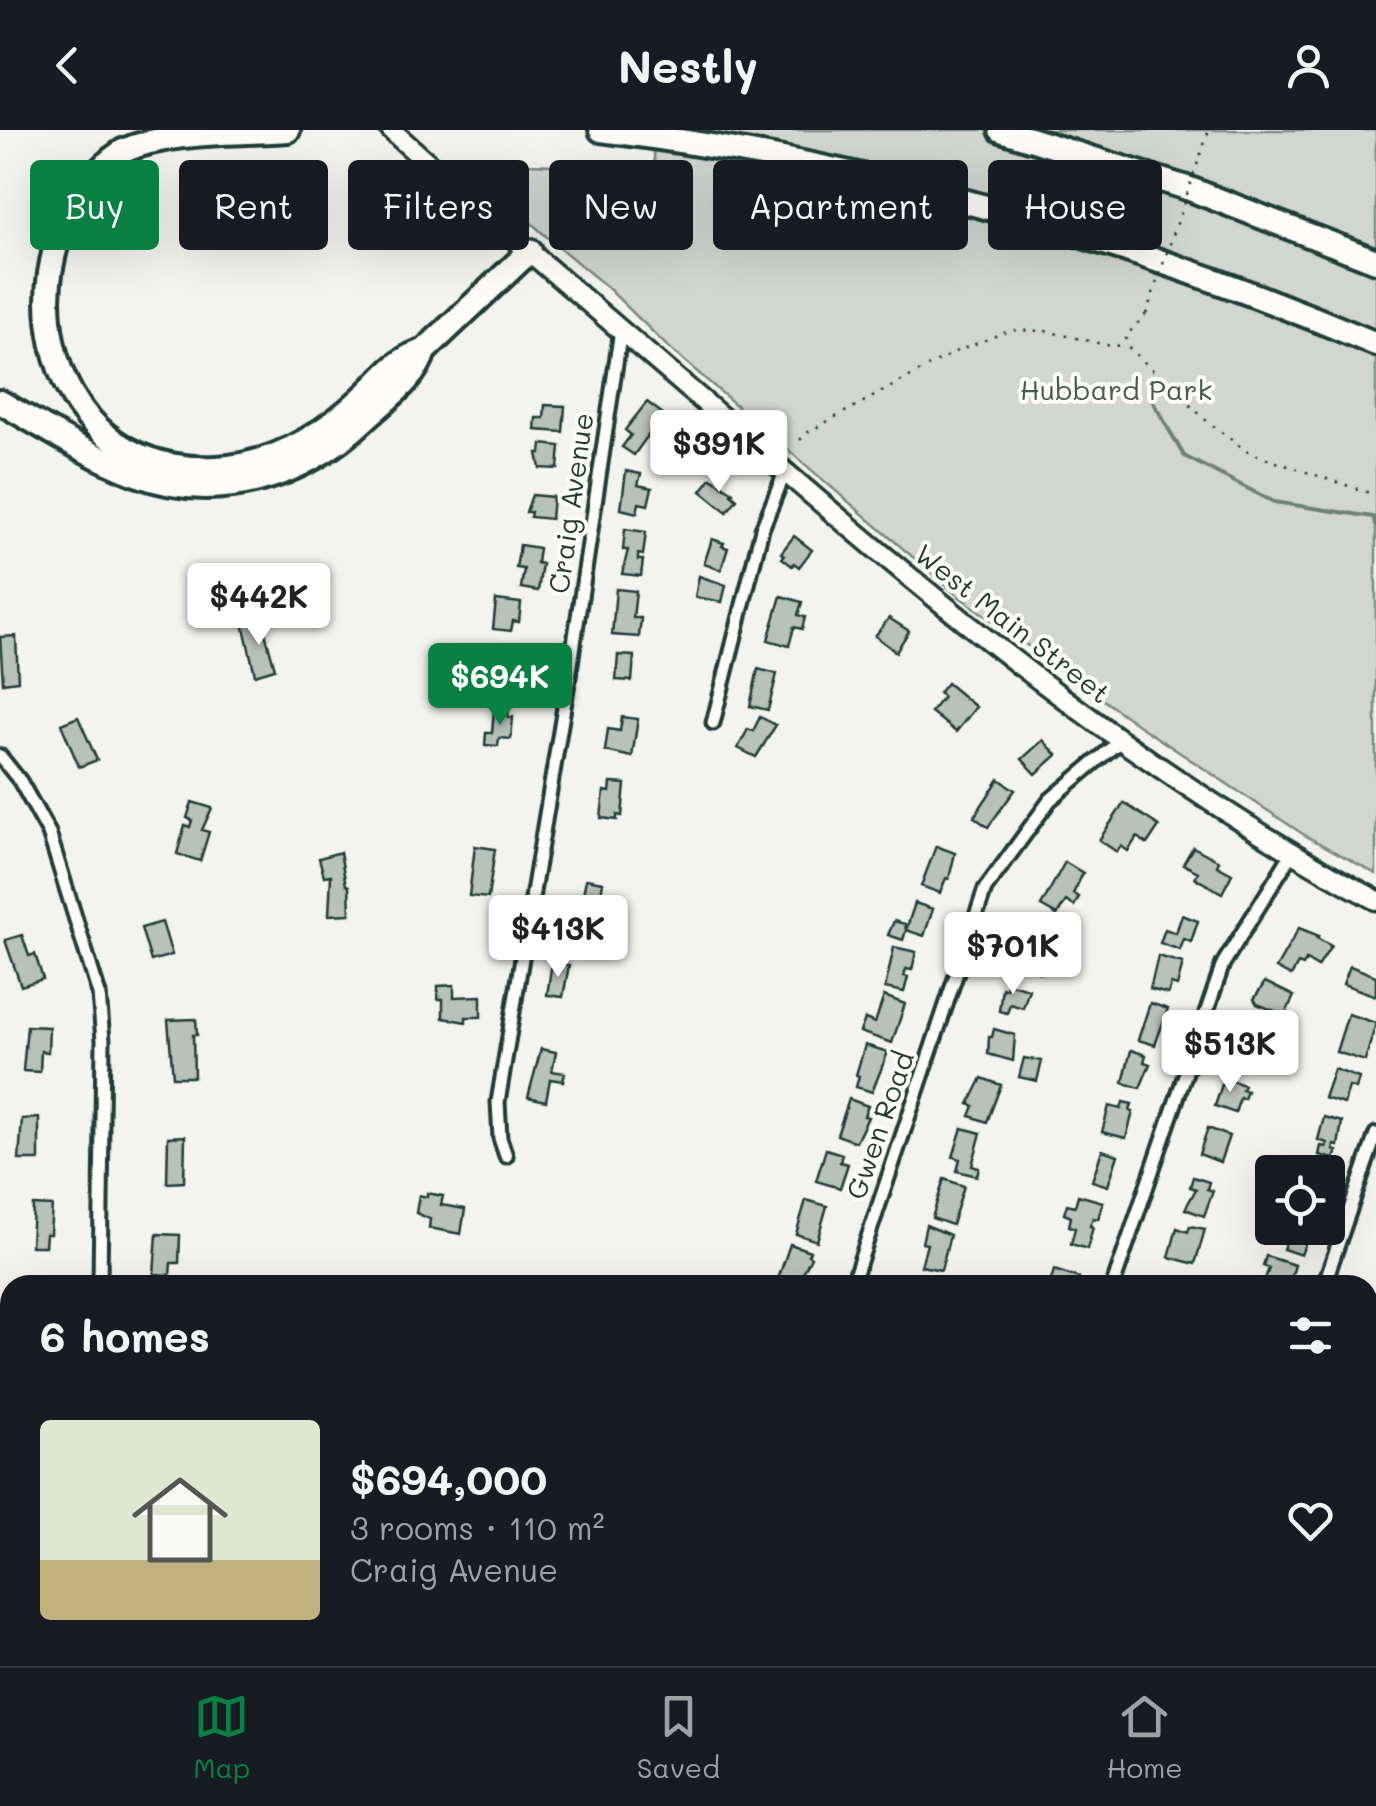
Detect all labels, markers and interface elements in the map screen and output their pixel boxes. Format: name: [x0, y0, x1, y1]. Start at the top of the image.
text: Nestly: [618, 36, 758, 94]
icon: back: [40, 38, 95, 93]
icon: person: [1281, 38, 1336, 93]
chip: Buy: [30, 160, 159, 250]
chip: Rent: [179, 160, 328, 250]
chip: Filters: [348, 160, 529, 250]
chip: New: [549, 160, 693, 250]
chip: Apartment: [713, 160, 968, 250]
chip: House: [988, 160, 1162, 250]
park label: Hubbard Park: [1020, 371, 1212, 407]
street label: Craig Avenue: [539, 410, 601, 596]
pin: $391K: [649, 410, 789, 495]
text: $391K: [672, 421, 766, 463]
street label: West Main Street: [908, 535, 1118, 711]
pin: $442K: [189, 563, 329, 648]
text: $442K: [209, 574, 309, 616]
pin: $694K: [430, 643, 570, 728]
text: $694K: [450, 654, 550, 696]
pin: $413K: [488, 895, 628, 980]
text: $413K: [511, 906, 605, 948]
pin: $701K: [943, 912, 1083, 997]
text: $701K: [966, 923, 1060, 965]
pin: $513K: [1160, 1010, 1300, 1095]
text: $513K: [1184, 1021, 1276, 1063]
street label: Gwen Road: [837, 1046, 921, 1204]
map controls: [1255, 1155, 1345, 1245]
button: locate: [1255, 1155, 1345, 1245]
text: 6 homes: [40, 1308, 210, 1363]
icon: filters: [1283, 1308, 1338, 1363]
text: $694,000: [350, 1451, 547, 1506]
icon: home: [120, 1460, 240, 1580]
icon: heart: [1283, 1493, 1338, 1548]
text: 3 rooms · 110 m²: [350, 1506, 605, 1548]
text: Craig Avenue: [350, 1548, 558, 1590]
tab: Map: [193, 1689, 250, 1785]
tab: Saved: [637, 1689, 720, 1785]
tab: Home: [1106, 1689, 1183, 1785]

